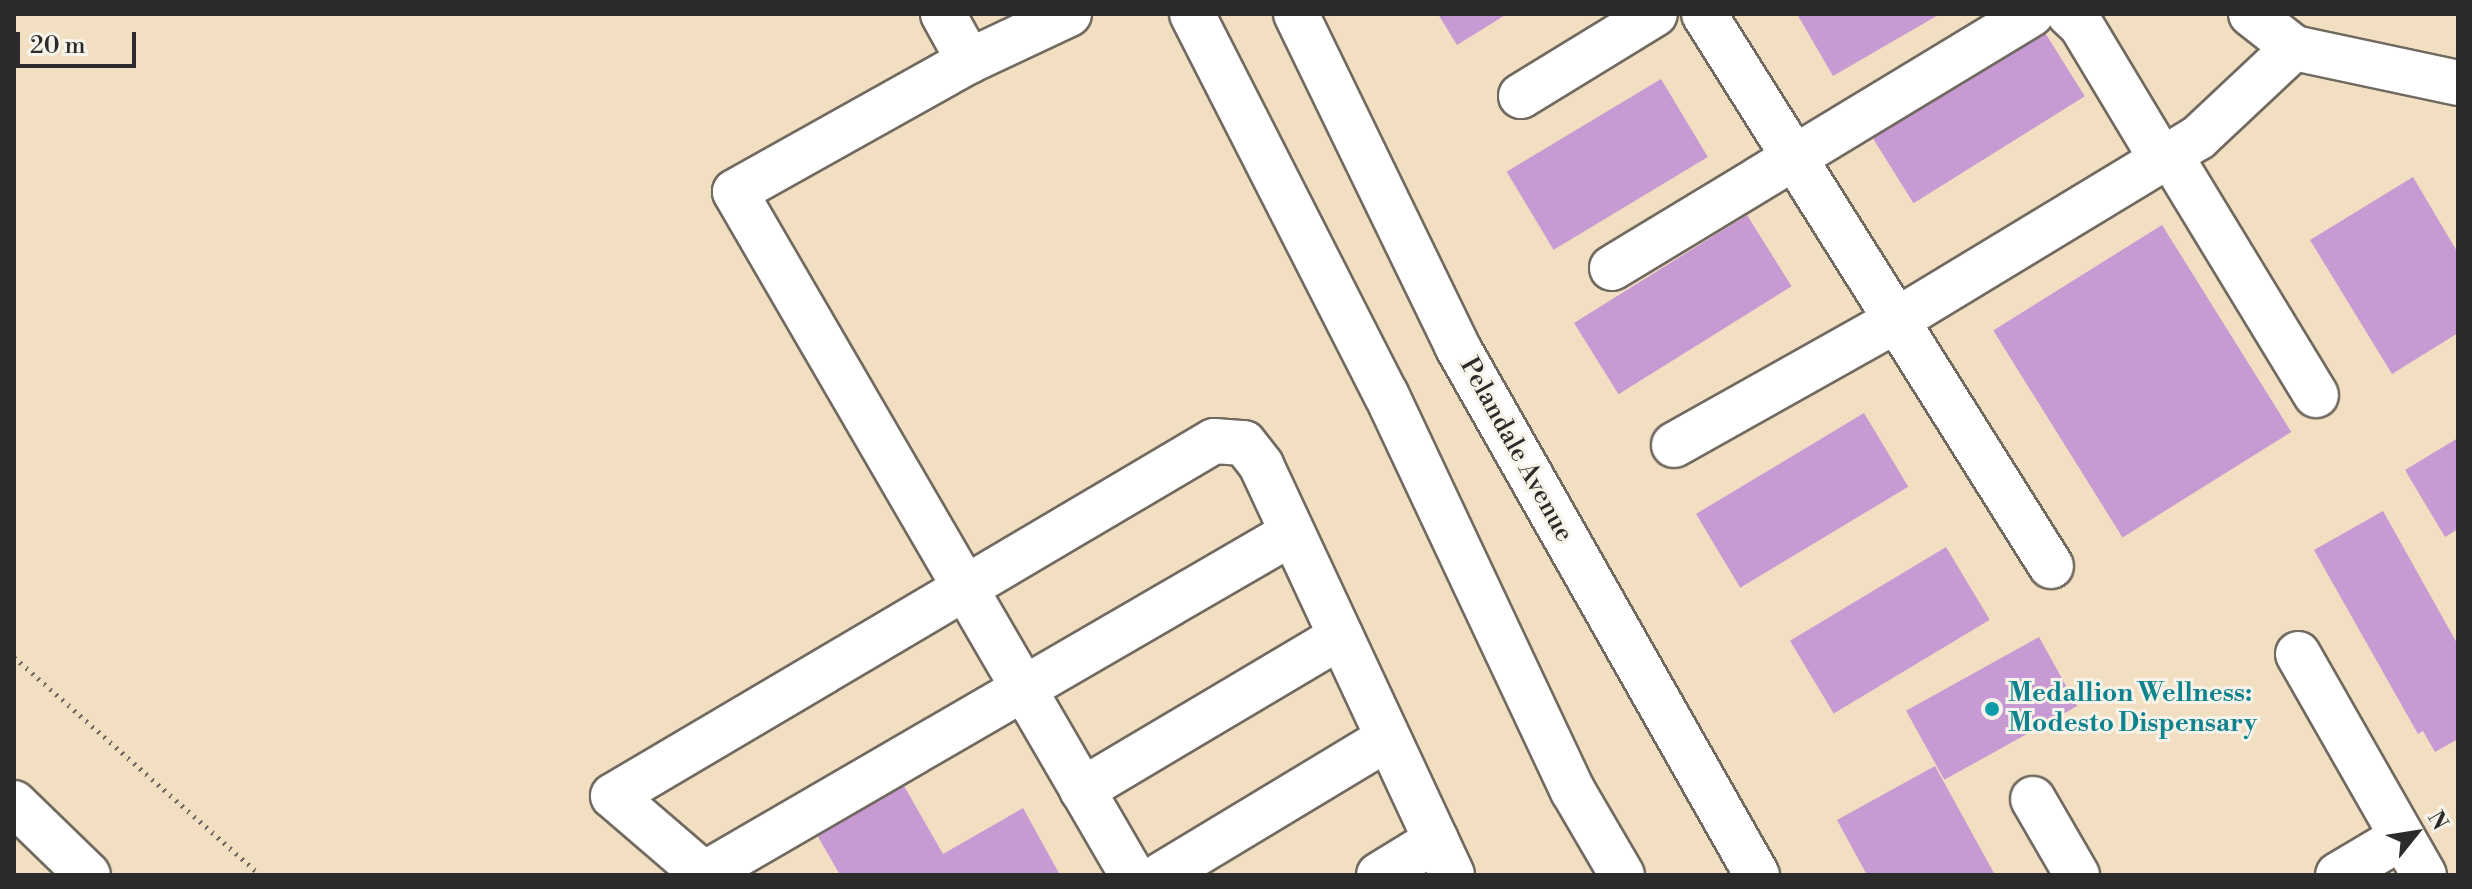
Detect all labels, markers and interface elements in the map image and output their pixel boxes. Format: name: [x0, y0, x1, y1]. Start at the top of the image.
scale bar: [20, 16, 140, 66]
text: 20 m: [30, 31, 86, 61]
street label: Pelandale Avenue: [1453, 353, 1579, 547]
place label: Medallion Wellness: Modesto Dispensary: [2008, 678, 2257, 740]
marker: Medallion Wellness: Modesto Dispensary: [1983, 700, 2001, 718]
north arrow: [2376, 793, 2456, 873]
text: N: [2421, 806, 2453, 835]

